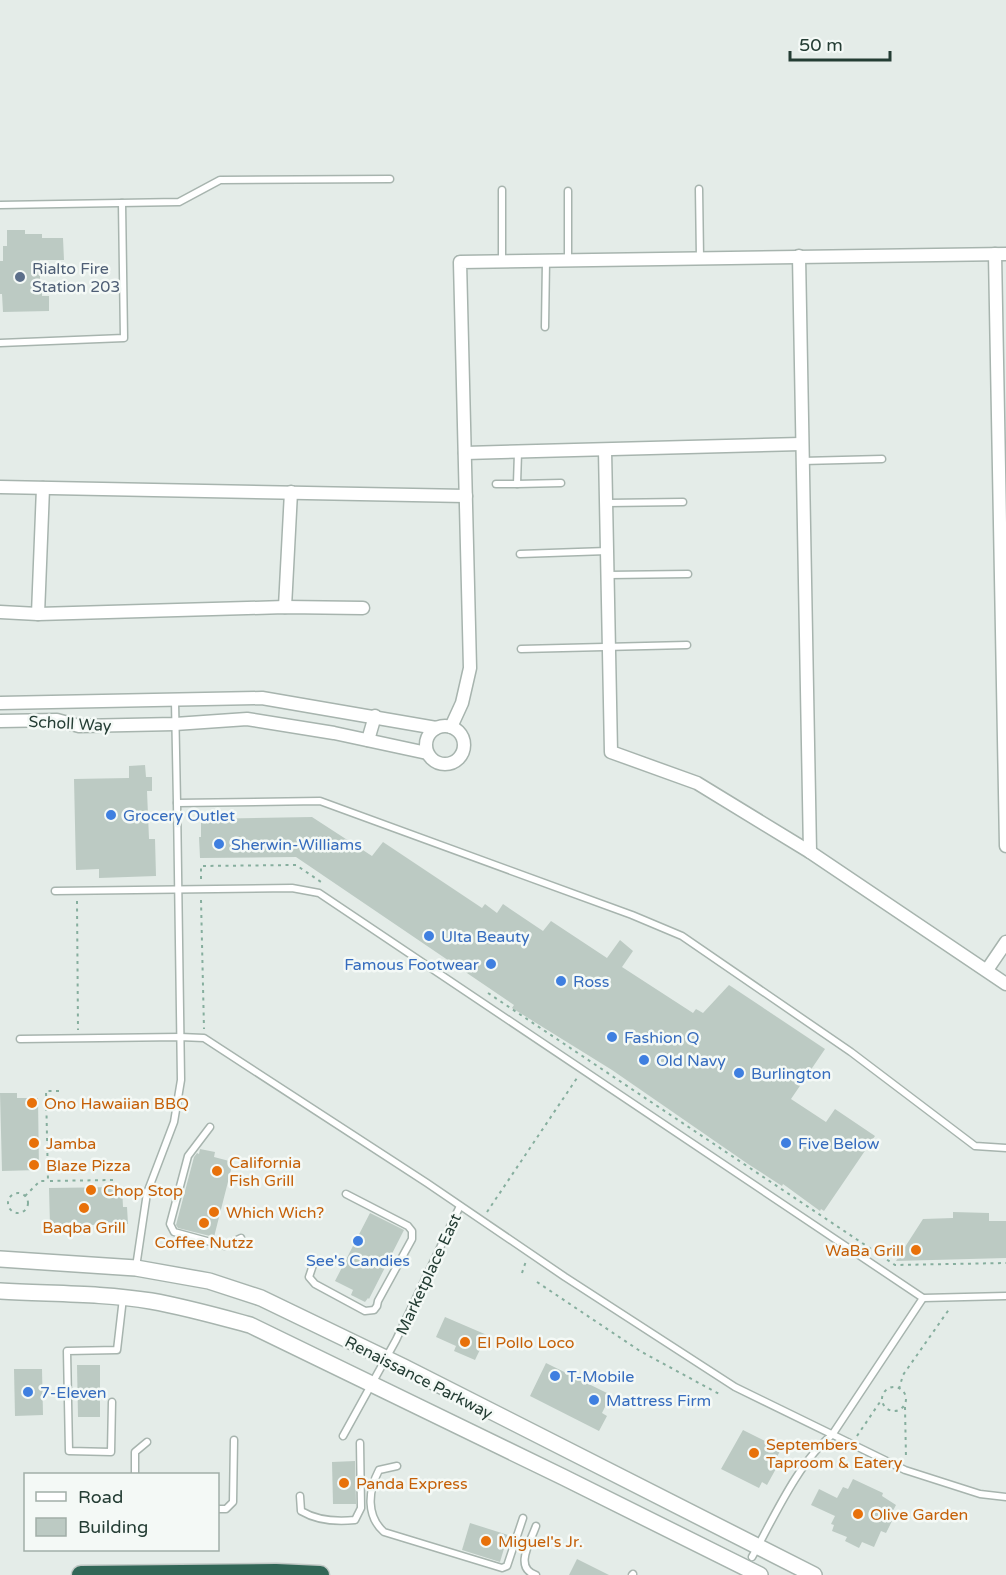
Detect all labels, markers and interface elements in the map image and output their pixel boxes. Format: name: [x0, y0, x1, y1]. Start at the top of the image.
scale bar: [790, 24, 890, 62]
text: 50 m: [799, 34, 843, 56]
place label: Rialto Fire Station 203: [32, 259, 120, 297]
marker: Rialto Fire Station 203: [13, 270, 27, 284]
street label: Scholl Way: [28, 712, 112, 736]
place label: Grocery Outlet: [123, 806, 235, 826]
marker: Grocery Outlet: [104, 808, 118, 822]
place label: Sherwin-Williams: [231, 835, 362, 855]
marker: Sherwin-Williams: [212, 837, 226, 851]
place label: Ulta Beauty: [441, 927, 530, 947]
marker: Ulta Beauty: [422, 929, 436, 943]
place label: Famous Footwear: [344, 955, 480, 975]
marker: Famous Footwear: [484, 957, 498, 971]
place label: Ross: [573, 972, 609, 992]
marker: Ross: [554, 974, 568, 988]
place label: Fashion Q: [624, 1028, 700, 1048]
marker: Fashion Q: [605, 1030, 619, 1044]
place label: Old Navy: [656, 1051, 726, 1071]
marker: Old Navy: [637, 1053, 651, 1067]
place label: Burlington: [751, 1064, 831, 1084]
marker: Burlington: [732, 1066, 746, 1080]
place label: Ono Hawaiian BBQ: [44, 1094, 189, 1114]
marker: Ono Hawaiian BBQ: [25, 1096, 39, 1110]
place label: Jamba: [46, 1134, 96, 1154]
place label: Five Below: [798, 1134, 880, 1154]
marker: Jamba: [27, 1136, 41, 1150]
marker: Five Below: [779, 1136, 793, 1150]
place label: California Fish Grill: [229, 1153, 301, 1191]
place label: Blaze Pizza: [46, 1156, 131, 1176]
marker: Blaze Pizza: [27, 1158, 41, 1172]
marker: California Fish Grill: [210, 1164, 224, 1178]
place label: Chop Stop: [103, 1181, 183, 1201]
marker: Chop Stop: [84, 1183, 98, 1197]
marker: Baqba Grill: [77, 1201, 91, 1215]
place label: Which Wich?: [226, 1203, 324, 1223]
marker: Which Wich?: [207, 1205, 221, 1219]
street label: Marketplace East: [392, 1210, 466, 1338]
marker: Coffee Nutzz: [197, 1216, 211, 1230]
place label: Baqba Grill: [42, 1218, 126, 1238]
place label: Coffee Nutzz: [154, 1233, 254, 1253]
marker: See's Candies: [351, 1234, 365, 1248]
place label: WaBa Grill: [825, 1241, 904, 1261]
marker: WaBa Grill: [909, 1243, 923, 1257]
place label: See's Candies: [306, 1251, 410, 1271]
street label: Renaissance Parkway: [341, 1332, 496, 1424]
place label: El Pollo Loco: [477, 1333, 575, 1353]
marker: El Pollo Loco: [458, 1335, 472, 1349]
place label: T-Mobile: [567, 1367, 634, 1387]
marker: T-Mobile: [548, 1369, 562, 1383]
place label: 7-Eleven: [40, 1383, 107, 1403]
marker: 7-Eleven: [21, 1385, 35, 1399]
place label: Mattress Firm: [606, 1391, 711, 1411]
marker: Mattress Firm: [587, 1393, 601, 1407]
place label: Septembers Taproom & Eatery: [766, 1435, 903, 1473]
marker: Septembers Taproom & Eatery: [747, 1446, 761, 1460]
legend: [24, 1473, 219, 1551]
place label: Panda Express: [356, 1474, 468, 1494]
marker: Panda Express: [337, 1476, 351, 1490]
text: Road: [78, 1486, 123, 1508]
place label: Olive Garden: [870, 1505, 968, 1525]
marker: Olive Garden: [851, 1507, 865, 1521]
text: Building: [78, 1516, 148, 1538]
place label: Miguel's Jr.: [498, 1532, 583, 1552]
marker: Miguel's Jr.: [479, 1534, 493, 1548]

